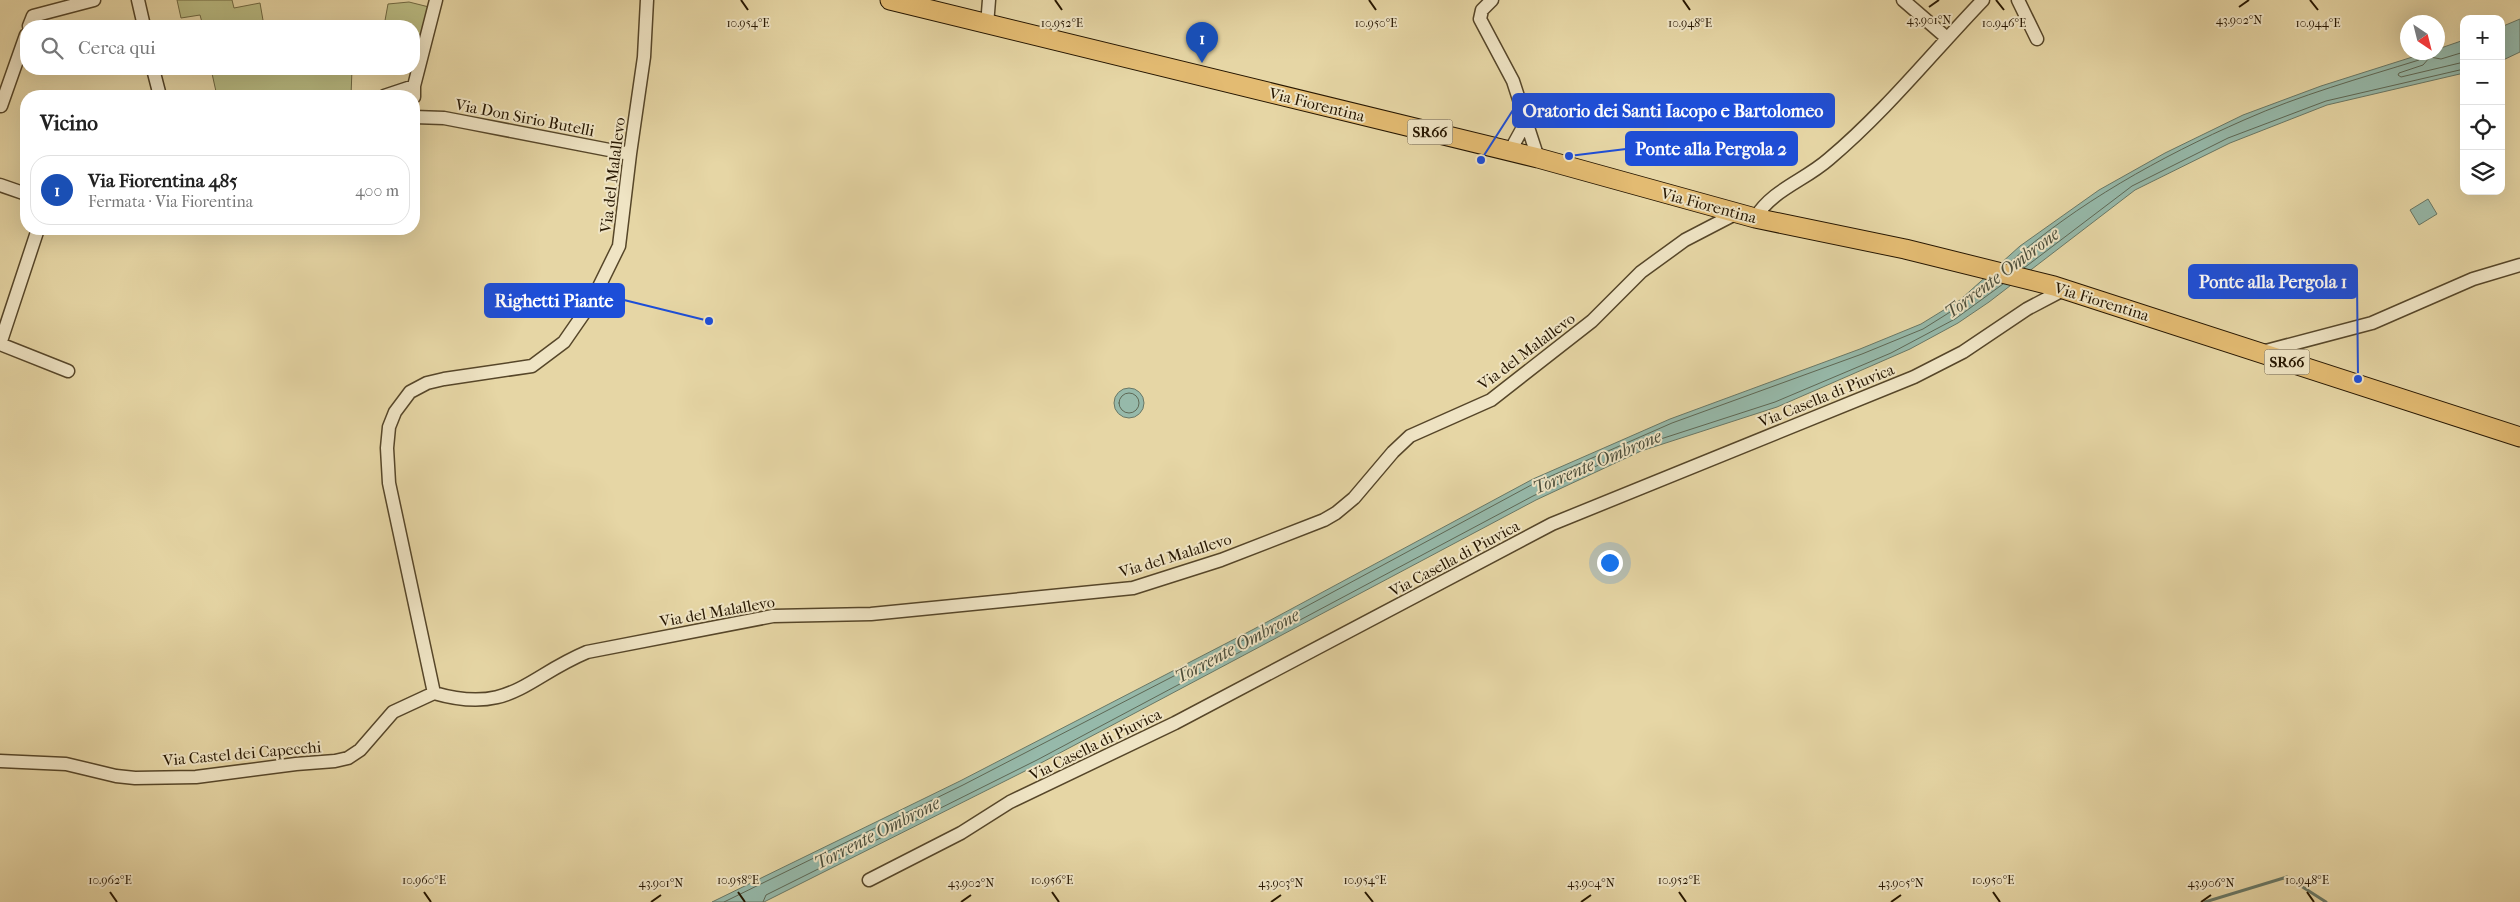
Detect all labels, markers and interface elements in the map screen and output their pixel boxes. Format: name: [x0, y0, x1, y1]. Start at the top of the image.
text: 43.901°N: [1907, 13, 1951, 27]
text: 43.902°N: [2216, 13, 2262, 27]
north arrow: [2400, 15, 2445, 60]
map controls: [2460, 15, 2505, 195]
button: +: [2460, 15, 2505, 60]
text: 10.954°E: [726, 16, 770, 30]
text: 10.952°E: [1041, 16, 1083, 30]
text: 10.950°E: [1355, 16, 1397, 30]
text: 10.948°E: [1668, 16, 1712, 30]
text: 10.946°E: [1982, 16, 2026, 30]
text: 10.944°E: [2295, 16, 2341, 30]
search box: [20, 20, 420, 75]
pin: 1: [1186, 22, 1218, 63]
icon: search: [38, 34, 66, 62]
text: Cerca qui: [78, 37, 156, 59]
button: −: [2460, 60, 2505, 105]
street label: Via Fiorentina: [1266, 83, 1367, 126]
street label: Via Don Sirio Butelli: [453, 94, 596, 140]
callout: Oratorio dei Santi Iacopo e Bartolomeo: [1513, 94, 1834, 127]
text: Oratorio dei Santi Iacopo e Bartolomeo: [1523, 101, 1823, 122]
button: locate: [2460, 105, 2505, 150]
text: Vicino: [40, 111, 98, 135]
street label: Via del Malallevo: [596, 116, 629, 235]
road number: SR66: [1408, 120, 1452, 144]
callout: Ponte alla Pergola 2: [1626, 132, 1797, 165]
text: Ponte alla Pergola 2: [1635, 139, 1787, 160]
button: layers: [2460, 150, 2505, 195]
text: Via Fiorentina 485: [88, 170, 237, 192]
text: 1: [54, 181, 60, 200]
text: 400 m: [355, 181, 399, 200]
street label: Via Fiorentina: [1658, 183, 1759, 228]
text: Fermata · Via Fiorentina: [88, 192, 253, 211]
water label: Torrente Ombrone: [1941, 223, 2064, 323]
callout: Ponte alla Pergola 1: [2189, 265, 2357, 298]
text: Ponte alla Pergola 1: [2199, 272, 2347, 293]
street label: Via Fiorentina: [2051, 278, 2152, 325]
callout: Righetti Piante: [485, 284, 624, 317]
text: Righetti Piante: [495, 291, 614, 312]
street label: Via del Malallevo: [1473, 309, 1579, 395]
road number: SR66: [2264, 350, 2310, 374]
street label: Via Casella di Piuvica: [1755, 359, 1897, 432]
water label: Torrente Ombrone: [1530, 426, 1665, 499]
street label: Via Casella di Piuvica: [1385, 516, 1523, 601]
street label: Via del Malallevo: [1116, 529, 1234, 582]
your location: [1597, 550, 1623, 576]
street label: Via del Malallevo: [657, 592, 776, 631]
water label: Torrente Ombrone: [1171, 604, 1304, 688]
street label: Via Casella di Piuvica: [1025, 704, 1165, 785]
street label: Via Castel dei Capecchi: [161, 737, 322, 770]
water label: Torrente Ombrone: [811, 792, 944, 874]
text: 10.962°E: [88, 873, 132, 887]
text: 10.960°E: [402, 873, 446, 887]
text: 10.958°E: [717, 873, 759, 887]
text: 10.956°E: [1031, 873, 1073, 887]
text: 10.954°E: [1343, 873, 1387, 887]
text: 10.952°E: [1658, 873, 1700, 887]
text: 10.950°E: [1972, 873, 2014, 887]
text: 10.948°E: [2285, 873, 2329, 887]
text: 43.901°N: [639, 876, 683, 890]
text: 43.902°N: [948, 876, 994, 890]
text: 43.903°N: [1258, 876, 1304, 890]
text: 43.904°N: [1567, 876, 1615, 890]
text: 43.905°N: [1878, 876, 1924, 890]
text: 43.906°N: [2187, 876, 2235, 890]

